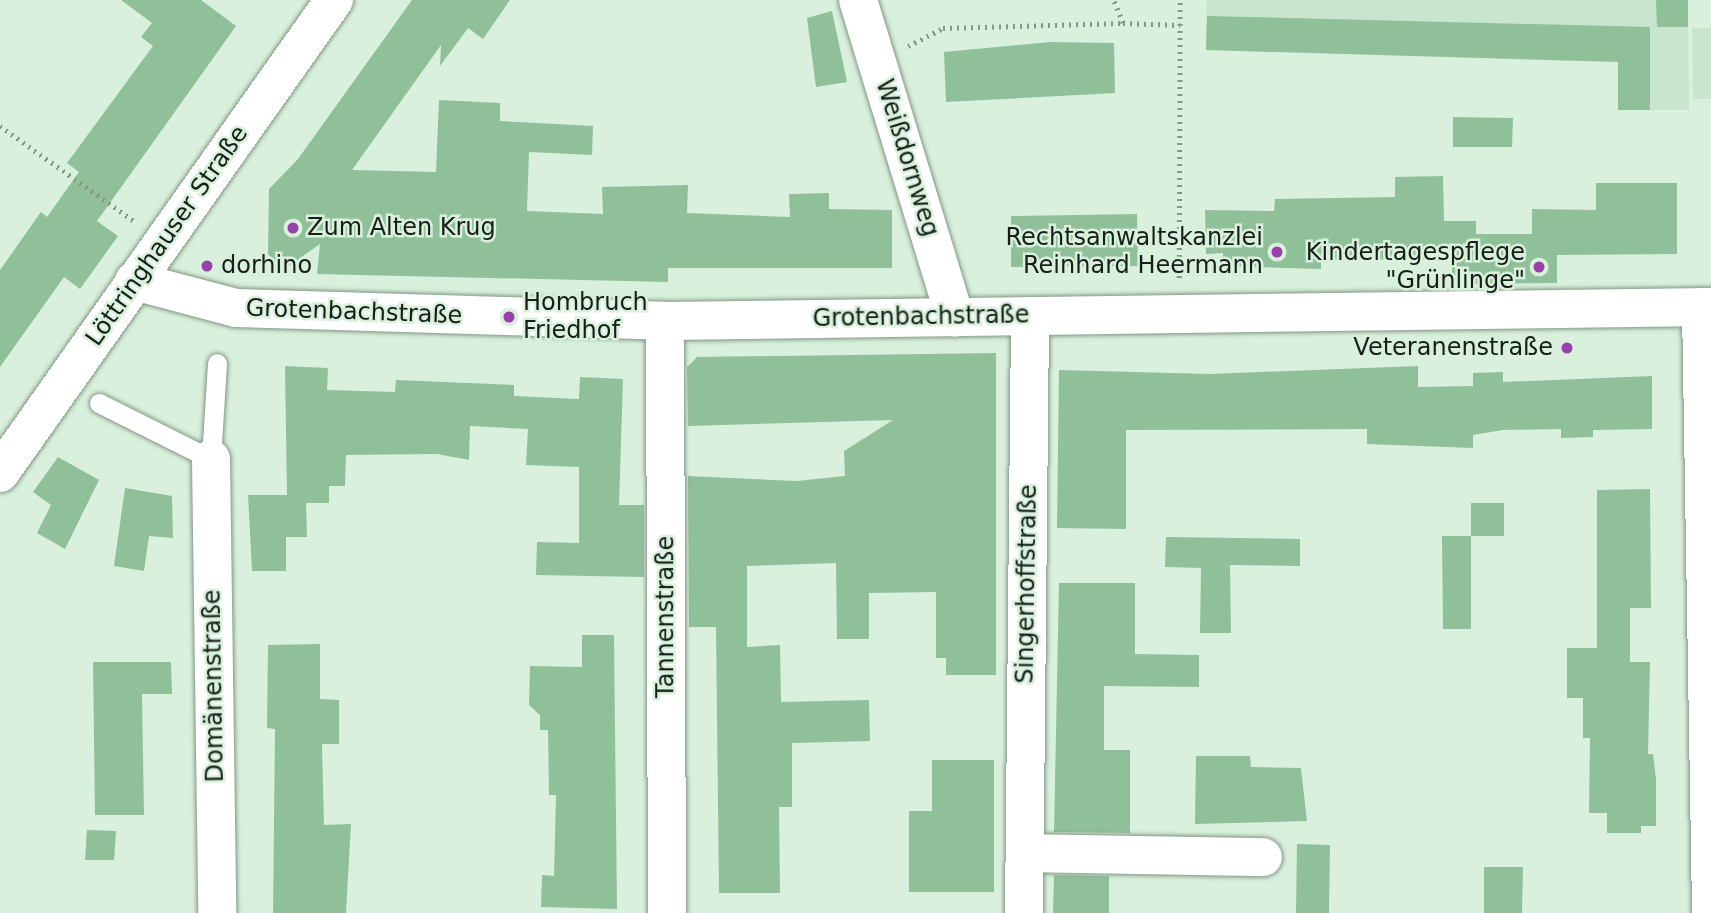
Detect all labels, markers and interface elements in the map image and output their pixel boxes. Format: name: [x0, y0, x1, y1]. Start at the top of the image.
street label: Weißdornweg: [869, 76, 945, 240]
street label: Löttringhauser Straße: [80, 120, 254, 352]
place label: Zum Alten Krug: [307, 214, 496, 242]
marker: Zum Alten Krug: [285, 220, 301, 236]
place label: Rechtsanwaltskanzlei Reinhard Heermann: [1005, 224, 1263, 280]
place label: Kindertagespflege "Grünlinge": [1306, 239, 1525, 295]
marker: Rechtsanwaltskanzlei Reinhard Heermann: [1269, 244, 1285, 260]
place label: dorhino: [221, 252, 312, 280]
marker: dorhino: [199, 258, 215, 274]
marker: Kindertagespflege "Grünlinge": [1531, 259, 1547, 275]
place label: Hombruch Friedhof: [523, 289, 648, 345]
street label: Grotenbachstraße: [245, 294, 463, 330]
street label: Grotenbachstraße: [812, 301, 1030, 333]
marker: Hombruch Friedhof: [501, 309, 517, 325]
place label: Veteranenstraße: [1353, 334, 1553, 362]
marker: Veteranenstraße: [1559, 340, 1575, 356]
street label: Singerhoffstraße: [1011, 484, 1043, 684]
street label: Tannenstraße: [652, 536, 680, 698]
street label: Domänenstraße: [198, 589, 230, 783]

